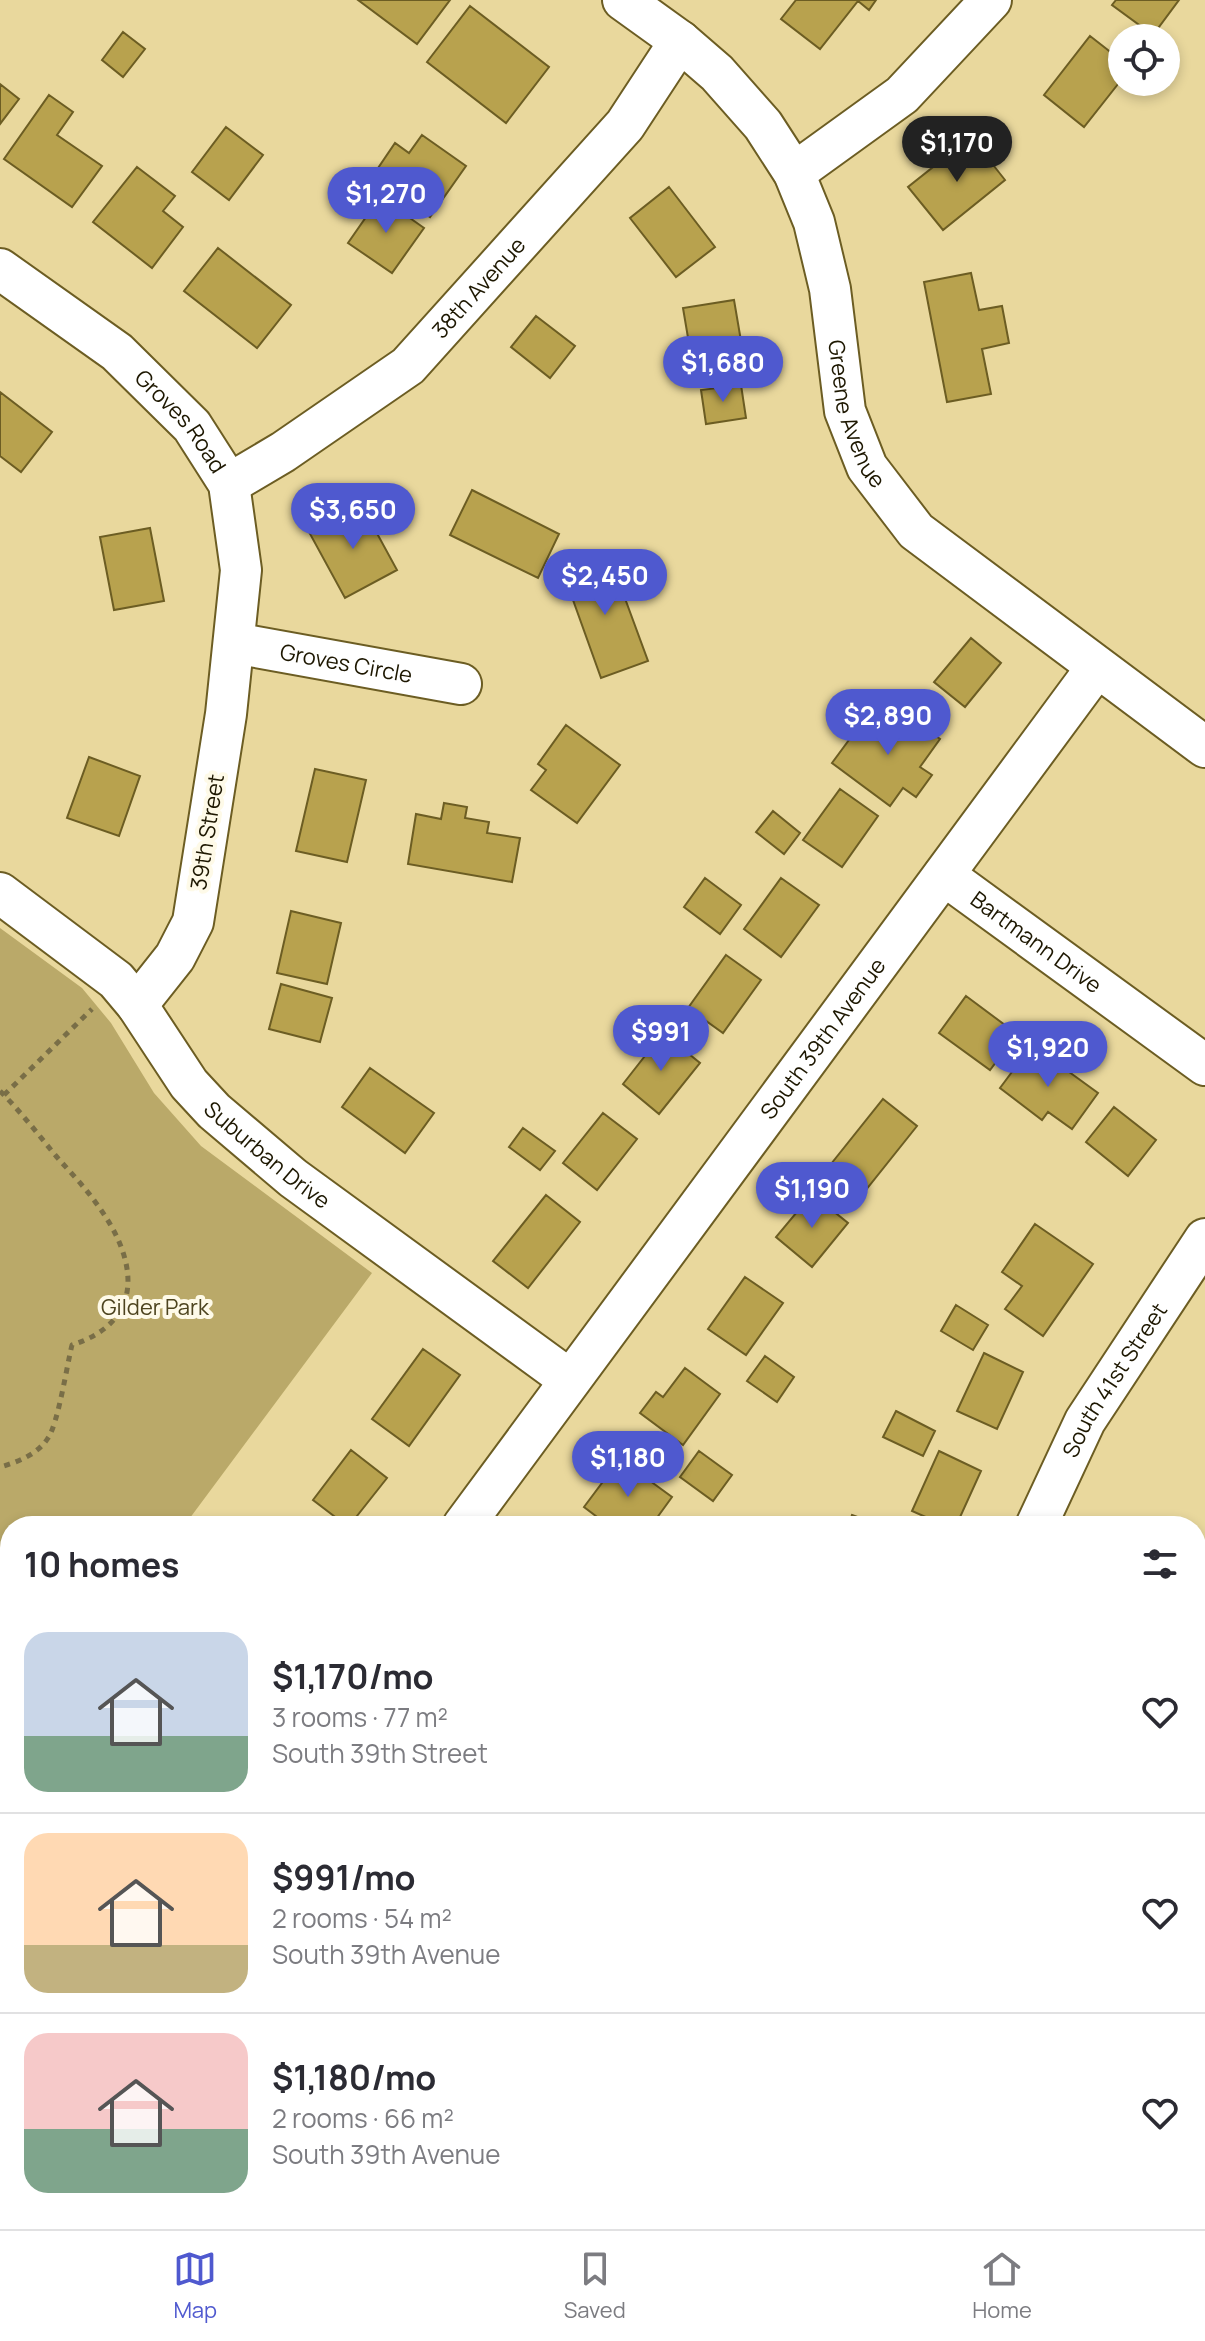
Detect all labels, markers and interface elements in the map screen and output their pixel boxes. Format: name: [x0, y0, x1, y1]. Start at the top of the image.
map controls: [1108, 24, 1180, 96]
button: locate: [1108, 24, 1180, 96]
pin: $1,170: [892, 116, 1022, 184]
text: $1,170: [920, 124, 994, 160]
pin: $1,270: [321, 167, 451, 235]
text: $1,270: [345, 175, 427, 211]
street label: 38th Avenue: [425, 230, 532, 345]
pin: $1,680: [658, 336, 788, 404]
street label: Greene Avenue: [821, 338, 893, 494]
text: $1,680: [681, 344, 765, 380]
street label: Groves Road: [128, 363, 233, 479]
pin: $3,650: [288, 483, 418, 551]
text: $3,650: [309, 491, 397, 527]
pin: $2,450: [540, 549, 670, 617]
text: $2,450: [561, 557, 649, 593]
street label: Groves Circle: [278, 637, 415, 690]
pin: $2,890: [823, 689, 953, 757]
text: $2,890: [844, 697, 932, 733]
street label: 39th Street: [183, 772, 231, 892]
street label: Bartmann Drive: [965, 884, 1108, 1000]
street label: South 39th Avenue: [753, 952, 892, 1125]
pin: $991: [614, 1005, 708, 1073]
text: $991: [631, 1013, 691, 1049]
pin: $1,920: [983, 1021, 1113, 1089]
text: $1,920: [1006, 1029, 1090, 1065]
street label: Suburban Drive: [197, 1095, 337, 1215]
pin: $1,190: [747, 1162, 877, 1230]
text: $1,190: [774, 1170, 850, 1206]
park label: Gilder Park: [101, 1292, 210, 1322]
street label: South 41st Street: [1055, 1297, 1174, 1462]
pin: $1,180: [563, 1431, 693, 1499]
text: $1,180: [590, 1439, 666, 1475]
text: 10 homes: [24, 1541, 180, 1587]
icon: filters: [1138, 1542, 1182, 1586]
text: $1,170/mo: [272, 1653, 434, 1699]
icon: home: [88, 1664, 184, 1760]
icon: heart: [1138, 1690, 1182, 1734]
text: 3 rooms · 77 m²: [272, 1699, 448, 1735]
text: South 39th Street: [272, 1735, 488, 1771]
text: $991/mo: [272, 1854, 416, 1900]
icon: home: [88, 1865, 184, 1961]
icon: heart: [1138, 1891, 1182, 1935]
text: 2 rooms · 54 m²: [272, 1900, 452, 1936]
text: South 39th Avenue: [272, 1936, 501, 1972]
text: $1,180/mo: [272, 2054, 436, 2100]
icon: home: [88, 2065, 184, 2161]
icon: heart: [1138, 2091, 1182, 2135]
text: 2 rooms · 66 m²: [272, 2100, 454, 2136]
text: South 39th Avenue: [272, 2136, 501, 2172]
tab: Map: [173, 2247, 217, 2325]
tab: Saved: [564, 2247, 626, 2325]
tab: Home: [972, 2247, 1032, 2325]

